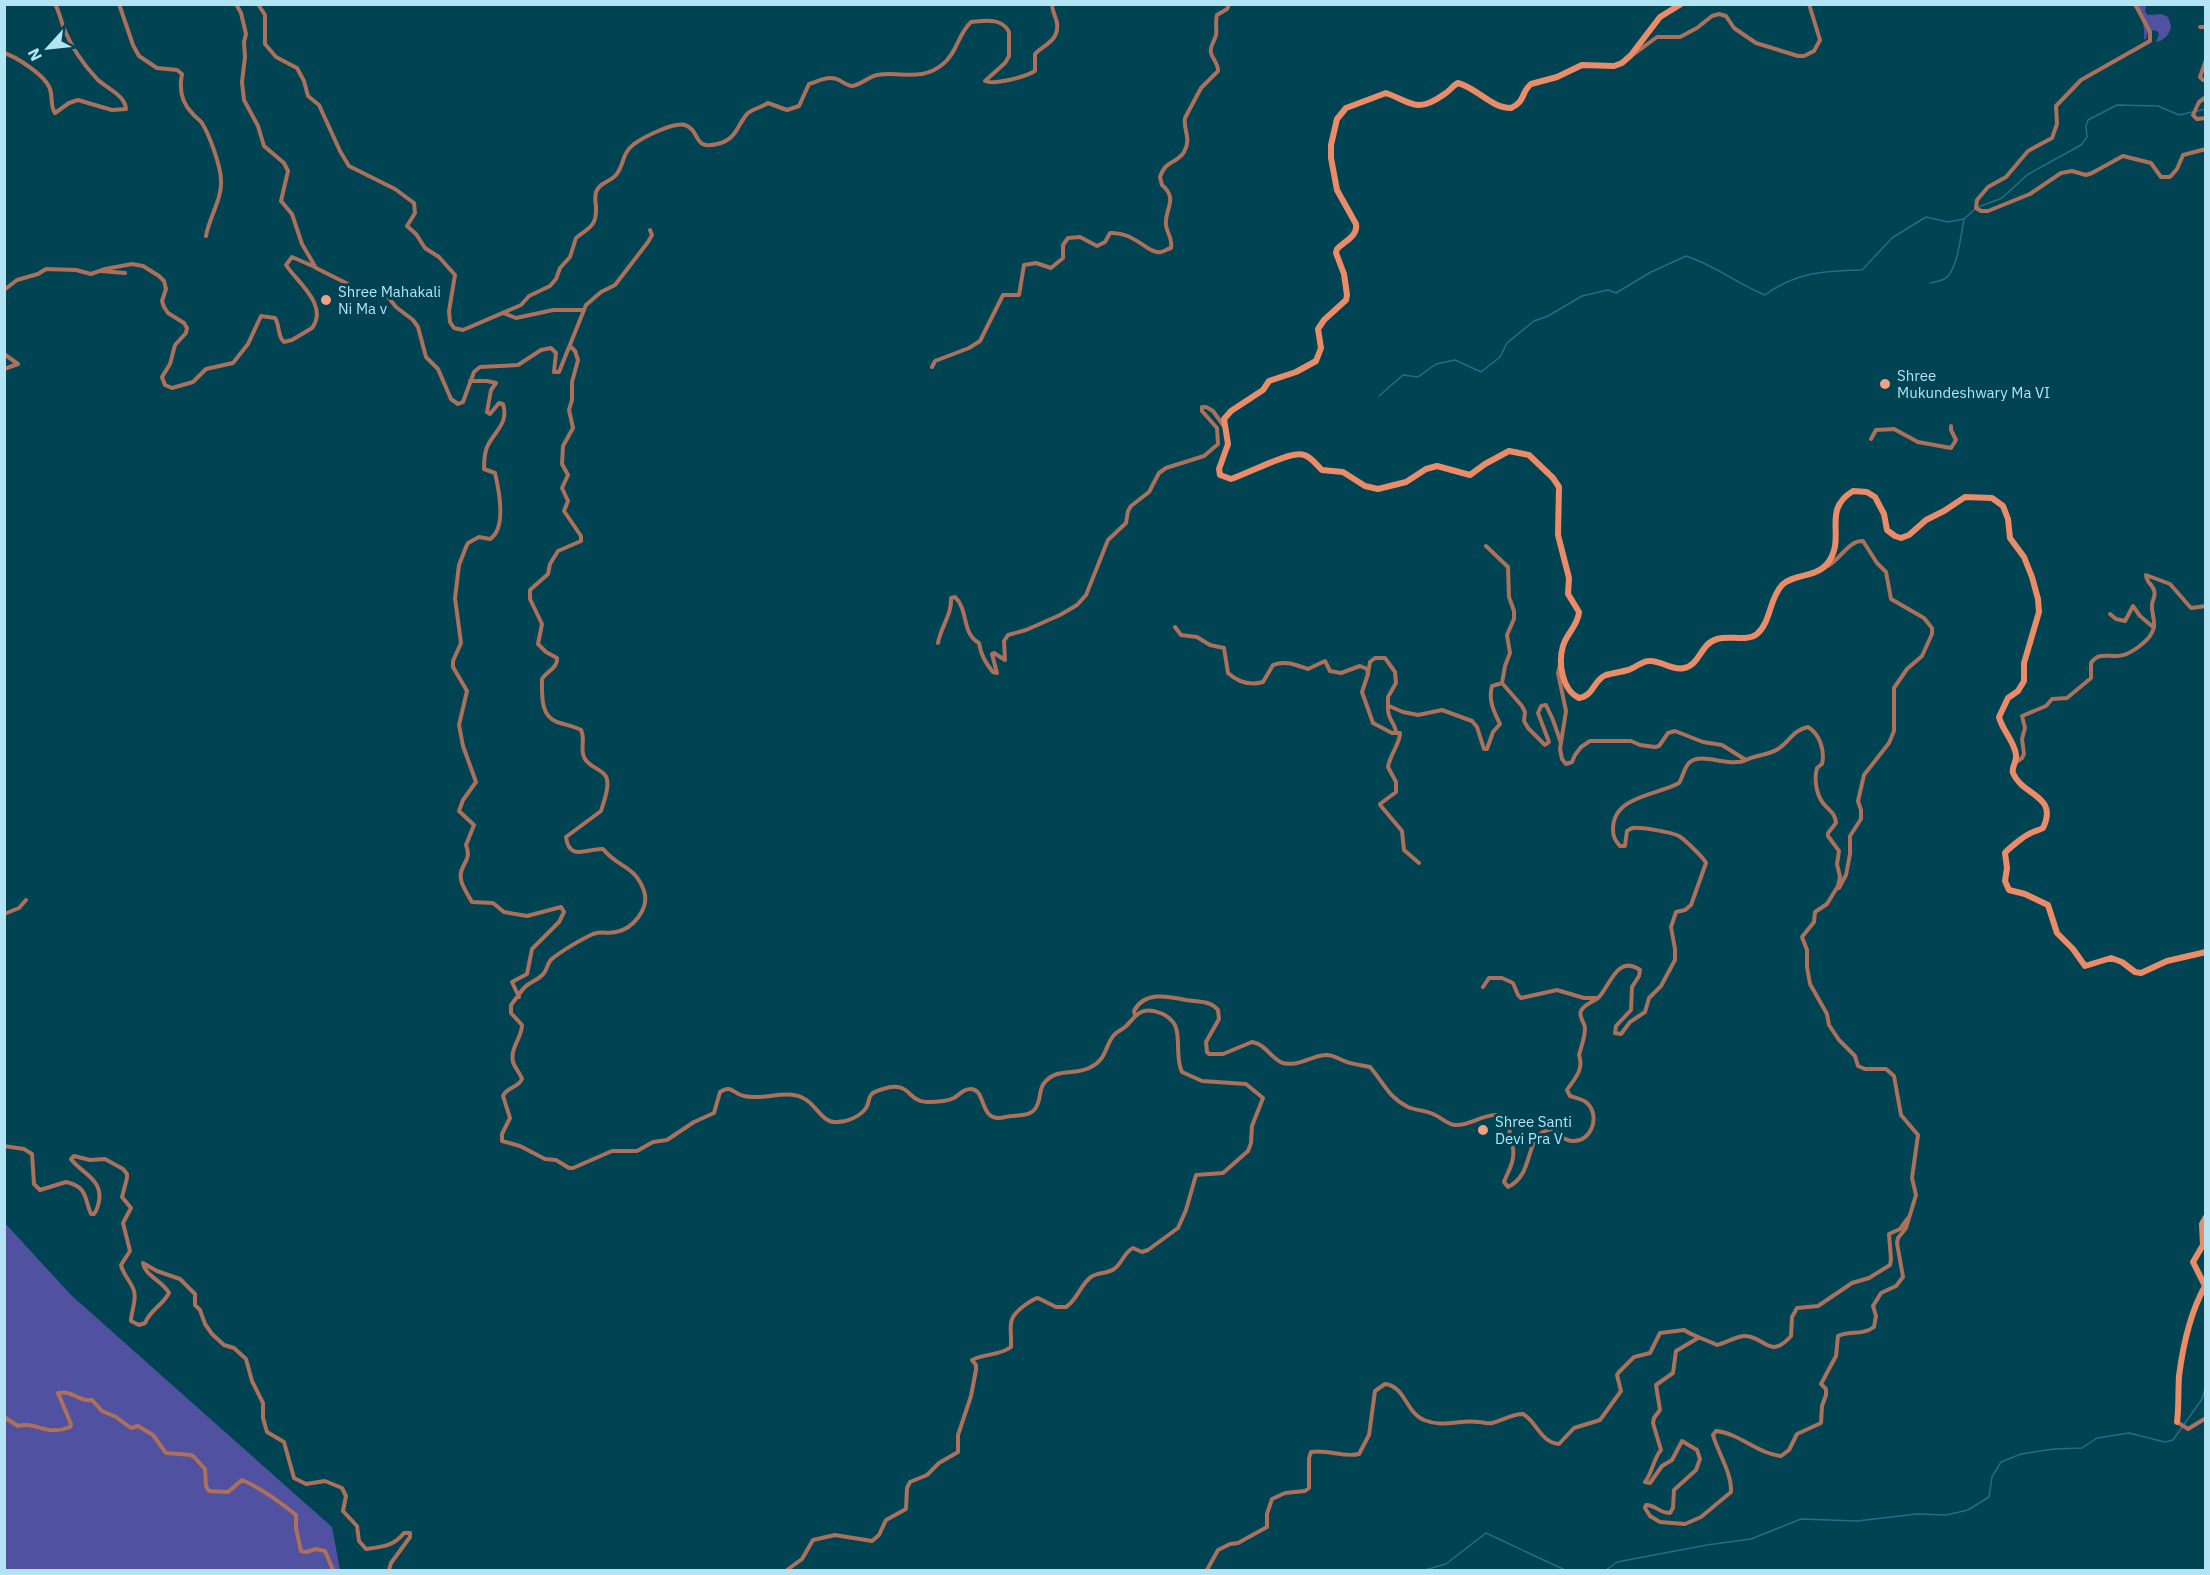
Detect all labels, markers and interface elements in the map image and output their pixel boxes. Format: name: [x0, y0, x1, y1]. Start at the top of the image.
north arrow: [18, 18, 78, 78]
text: N: [23, 45, 46, 65]
place label: Shree Mahakali Ni Ma v: [338, 282, 441, 318]
marker: Shree Mahakali Ni Ma v: [319, 293, 333, 307]
place label: Shree Mukundeshwary Ma VI: [1897, 366, 2050, 402]
marker: Shree Mukundeshwary Ma VI: [1878, 377, 1892, 391]
place label: Shree Santi Devi Pra V: [1495, 1112, 1572, 1148]
marker: Shree Santi Devi Pra V: [1476, 1123, 1490, 1137]

